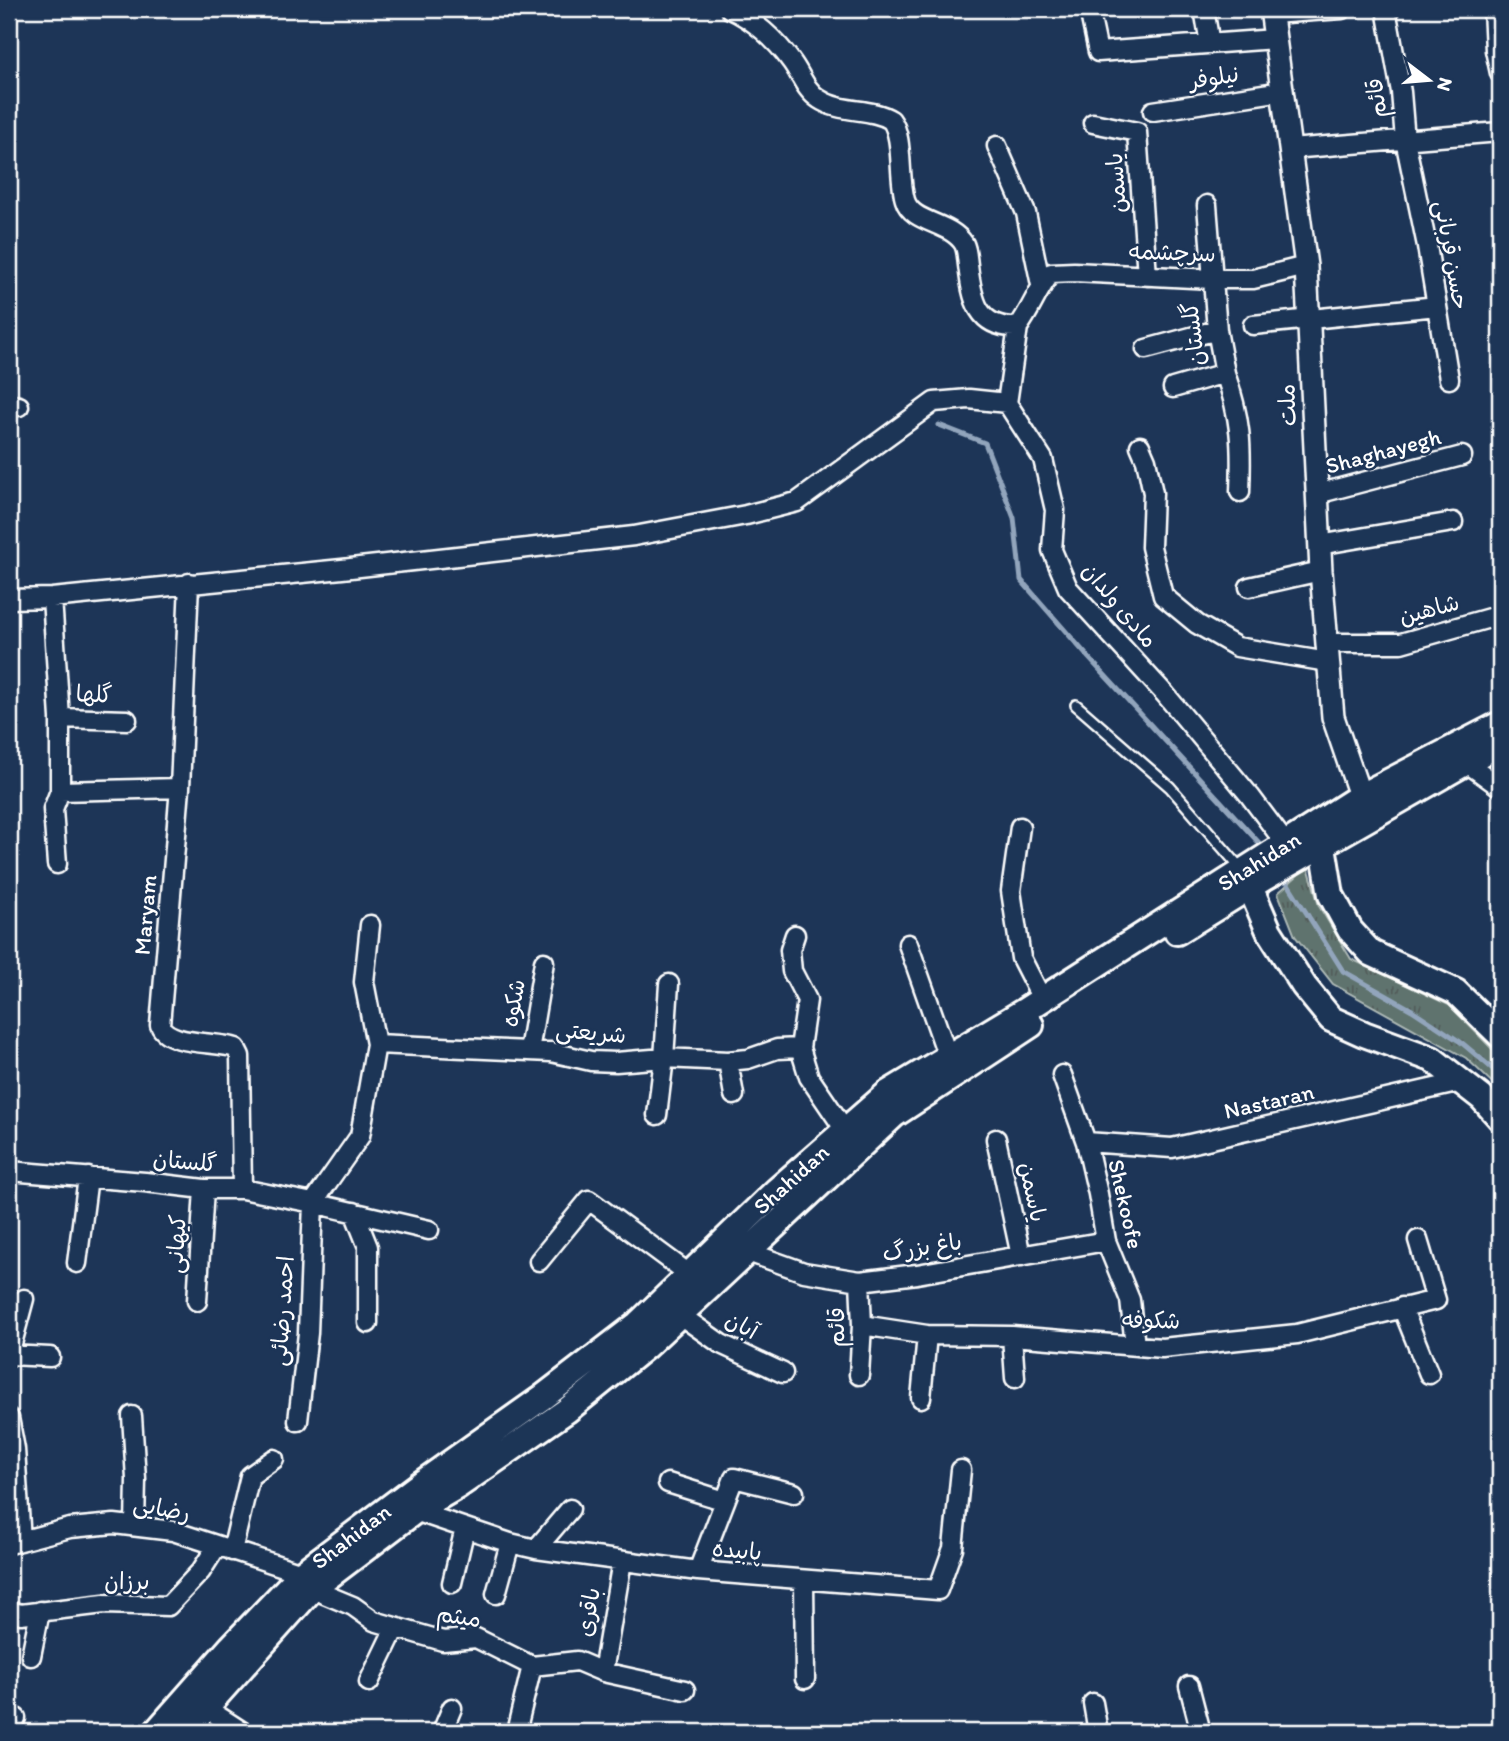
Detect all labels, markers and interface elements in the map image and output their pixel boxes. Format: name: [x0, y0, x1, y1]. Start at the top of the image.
north arrow: [1394, 46, 1464, 116]
street label: نیلوفر: [1185, 59, 1241, 96]
text: N: [1432, 75, 1458, 94]
street label: قائم: [1360, 76, 1396, 120]
street label: یاسمن: [1100, 152, 1132, 214]
street label: حسن قربانی: [1428, 198, 1475, 312]
street label: سرچشمه: [1128, 236, 1216, 268]
street label: گلستان: [1175, 300, 1211, 368]
street label: ملت: [1272, 383, 1302, 427]
street label: Shaghayegh: [1322, 422, 1444, 480]
street label: مادی ولدان: [1075, 557, 1164, 654]
street label: شاهین: [1396, 588, 1462, 630]
street label: گلها: [75, 679, 113, 709]
street label: Shahidan: [1212, 825, 1306, 897]
street label: Maryam: [128, 874, 162, 956]
street label: شکوه: [495, 977, 531, 1029]
street label: شریعتی: [555, 1015, 627, 1050]
street label: Nastaran: [1221, 1077, 1317, 1125]
street label: Shahidan: [747, 1138, 835, 1220]
street label: گلستان: [152, 1144, 218, 1178]
street label: Shekoofe: [1102, 1156, 1150, 1252]
street label: یاسمن: [1013, 1160, 1053, 1224]
street label: کیهانی: [160, 1213, 193, 1274]
street label: باغ بزرگ: [880, 1227, 964, 1269]
street label: احمد رضائی: [264, 1255, 301, 1367]
street label: آبان: [721, 1305, 765, 1346]
street label: شکوفه: [1122, 1305, 1180, 1335]
street label: قائم: [822, 1307, 854, 1347]
street label: رضایی: [131, 1489, 193, 1528]
street label: Shahidan: [306, 1497, 396, 1575]
street label: پابیده: [711, 1534, 763, 1567]
street label: برزان: [104, 1567, 150, 1595]
street label: باقری: [570, 1585, 606, 1639]
street label: میثم: [434, 1599, 483, 1637]

